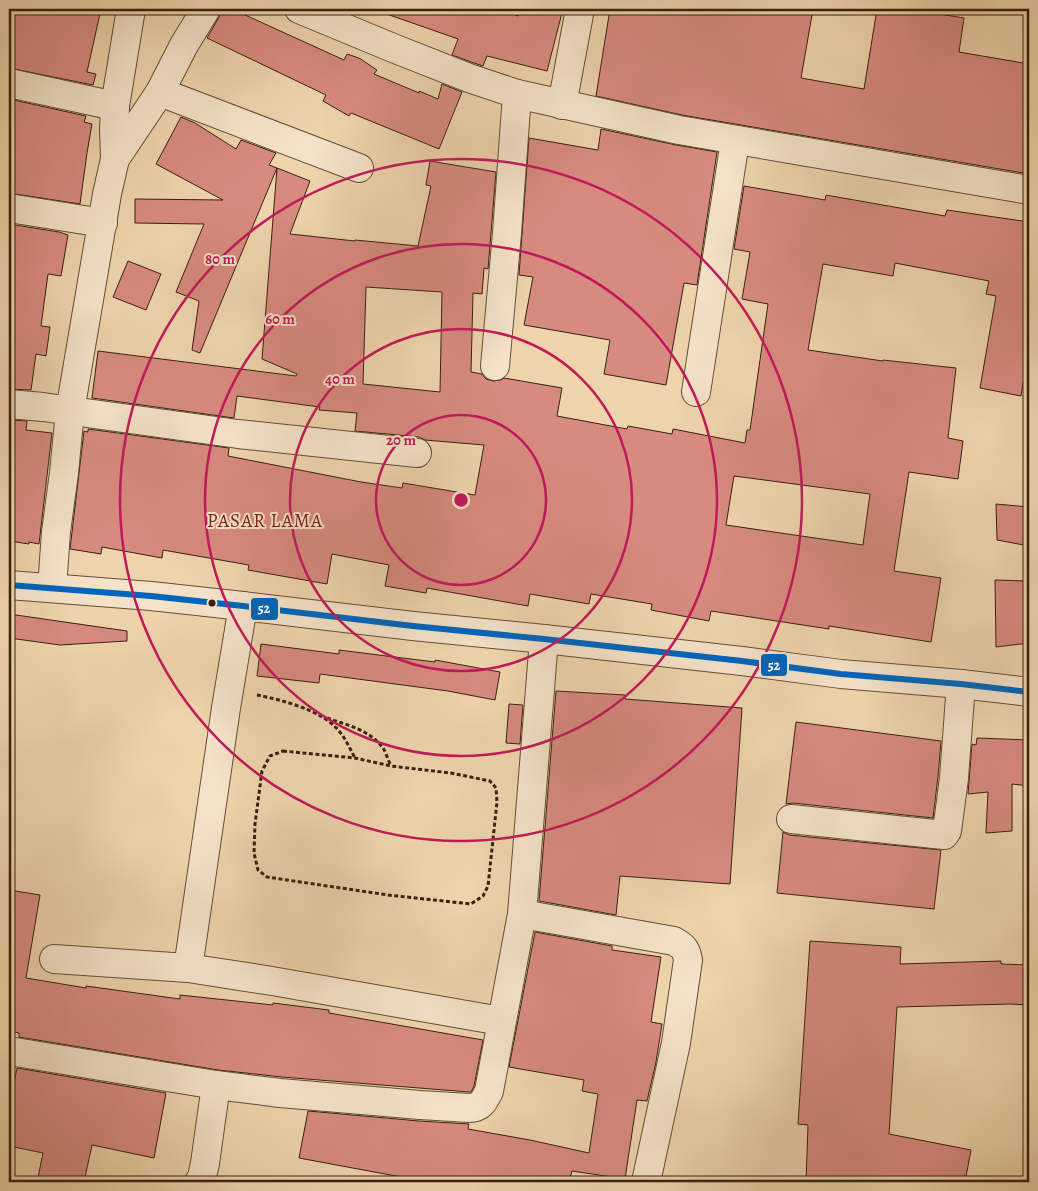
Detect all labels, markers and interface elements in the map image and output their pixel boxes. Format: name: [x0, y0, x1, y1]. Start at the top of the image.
text: 80 m: [205, 249, 235, 269]
text: 60 m: [265, 309, 295, 329]
text: 40 m: [325, 369, 355, 389]
text: 20 m: [386, 430, 416, 450]
centre of rings: [452, 491, 470, 509]
district label: PASAR LAMA: [207, 508, 323, 534]
line badge: 52: [250, 597, 279, 621]
unlabelled marker: [207, 598, 217, 608]
text: 52: [258, 599, 271, 618]
line badge: 52: [760, 653, 788, 677]
text: 52: [768, 656, 781, 675]

